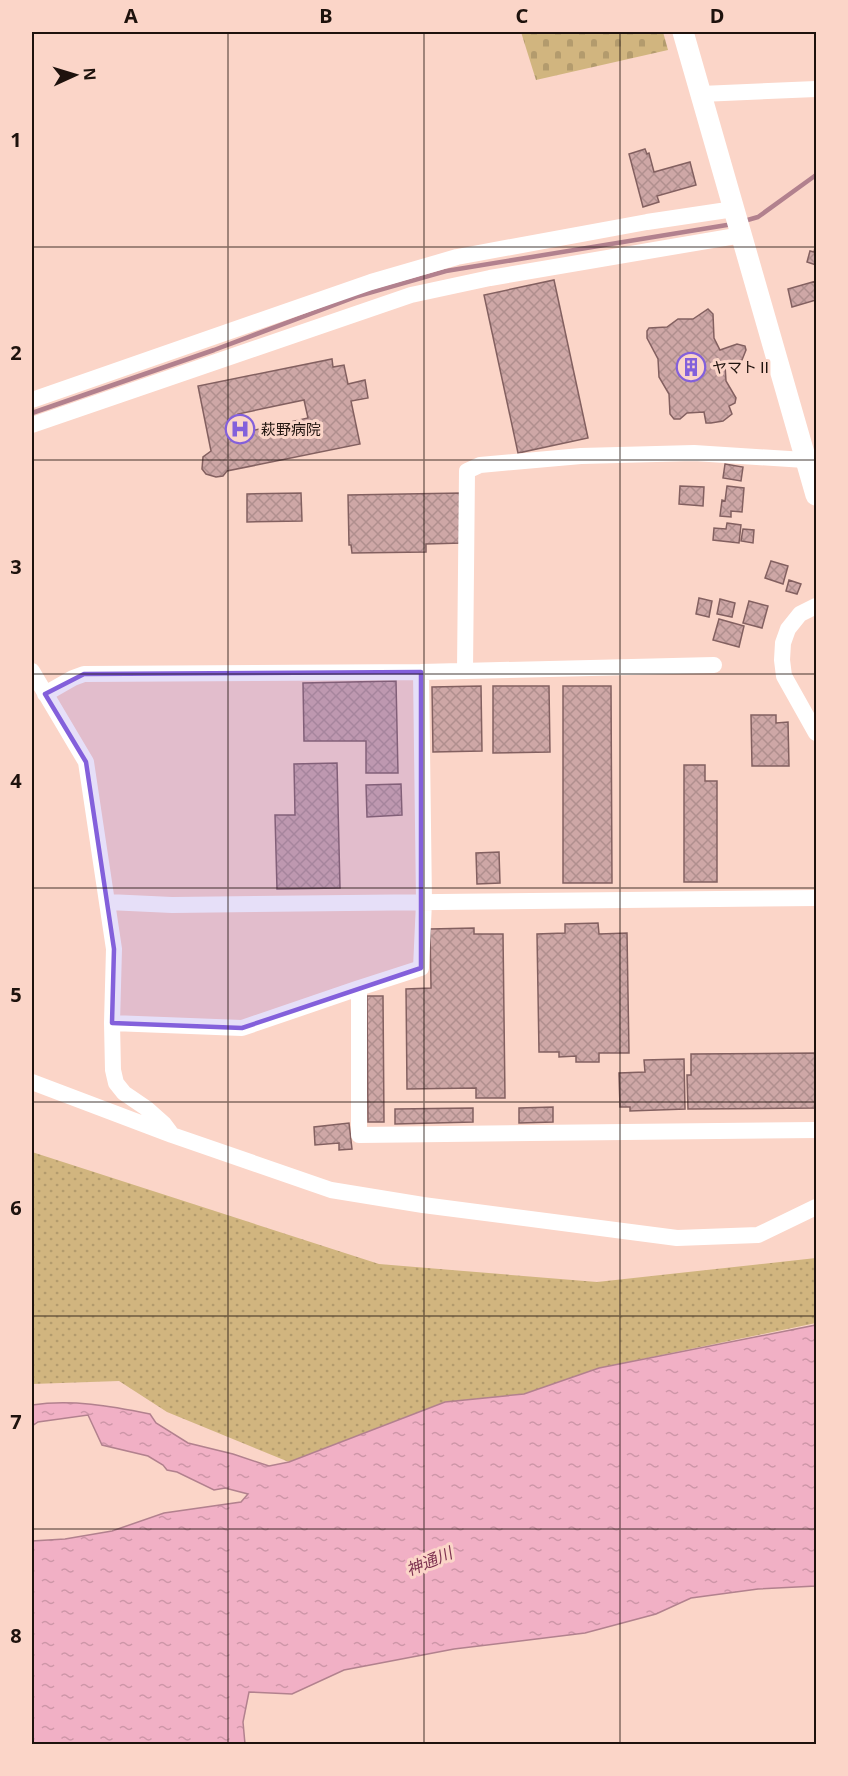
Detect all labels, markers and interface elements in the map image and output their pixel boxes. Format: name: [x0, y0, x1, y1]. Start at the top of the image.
text: A: [124, 2, 138, 29]
text: B: [319, 2, 333, 29]
text: C: [516, 2, 529, 29]
text: D: [710, 2, 724, 29]
north arrow: [45, 45, 105, 105]
text: N: [79, 67, 101, 81]
text: 1: [10, 126, 22, 153]
text: 2: [10, 339, 22, 366]
building icon: ヤマトⅡ: [675, 351, 707, 383]
place label: ヤマトⅡ: [712, 357, 772, 377]
hospital icon: 萩野病院: [224, 413, 256, 445]
place label: 萩野病院: [261, 419, 321, 439]
text: 3: [10, 553, 22, 580]
text: 4: [10, 767, 22, 794]
text: 5: [10, 981, 22, 1008]
text: 6: [10, 1194, 22, 1221]
text: 7: [10, 1408, 22, 1435]
water label: 神通川: [403, 1541, 457, 1581]
text: 8: [10, 1622, 22, 1649]

